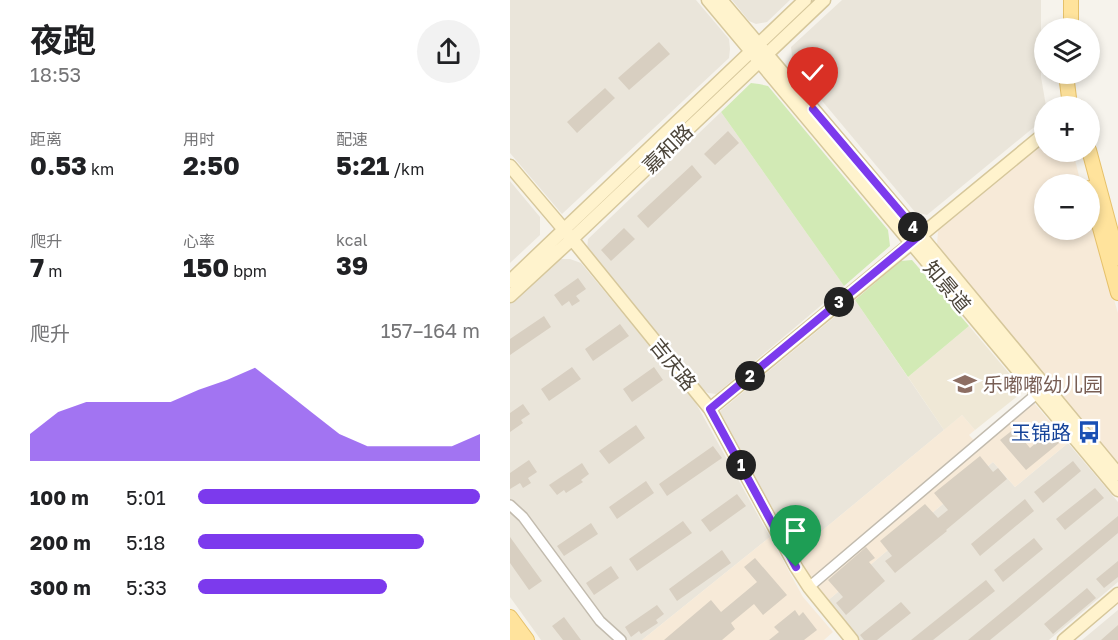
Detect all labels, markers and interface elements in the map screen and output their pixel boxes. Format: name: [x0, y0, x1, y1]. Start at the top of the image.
map controls: [1034, 18, 1100, 240]
button: layers: [1034, 18, 1100, 84]
text: 夜跑: [30, 20, 96, 59]
button: share: [417, 20, 480, 83]
pin: [787, 47, 838, 109]
icon: check: [796, 56, 829, 89]
text: 18:53: [30, 62, 81, 86]
button: +: [1034, 96, 1100, 162]
street label: 嘉和路: [637, 119, 697, 177]
text: 距离: [30, 129, 62, 149]
text: 用时: [183, 129, 215, 149]
text: 配速: [336, 129, 368, 149]
text: 0.53: [30, 150, 87, 181]
text: 2:50: [183, 150, 240, 181]
text: 5:21: [336, 150, 389, 181]
text: km: [87, 159, 114, 179]
text: /km: [389, 159, 424, 179]
button: −: [1034, 174, 1100, 240]
pin: 4: [898, 212, 928, 242]
text: 4: [908, 217, 918, 237]
text: kcal: [336, 230, 368, 250]
text: 爬升: [30, 231, 62, 251]
text: 心率: [183, 231, 215, 251]
text: 39: [336, 250, 368, 281]
text: 7: [30, 252, 44, 283]
text: 150: [183, 252, 229, 283]
street label: 知景道: [920, 255, 976, 317]
text: m: [44, 261, 62, 281]
text: bpm: [229, 261, 267, 281]
pin: 3: [824, 287, 854, 317]
text: 3: [834, 292, 844, 312]
text: 157–164 m: [381, 318, 480, 342]
text: 爬升: [30, 321, 70, 345]
street label: 吉庆路: [646, 333, 702, 395]
pin: 2: [735, 361, 765, 391]
text: 2: [745, 366, 755, 386]
school or university icon: 乐嘟嘟幼儿园: [952, 371, 978, 397]
place label: 乐嘟嘟幼儿园: [983, 372, 1103, 396]
bus stop icon: 玉锦路: [1076, 419, 1102, 445]
place label: 玉锦路: [1011, 420, 1071, 444]
pin: 1: [726, 450, 756, 480]
text: 1: [737, 455, 745, 475]
text: 100 m: [30, 485, 89, 509]
text: 5:01: [126, 485, 166, 509]
pin: [770, 505, 821, 567]
icon: arrive: [779, 514, 812, 547]
text: 200 m: [30, 530, 91, 554]
text: 5:18: [126, 530, 166, 554]
text: 300 m: [30, 575, 91, 599]
text: 5:33: [126, 575, 167, 599]

